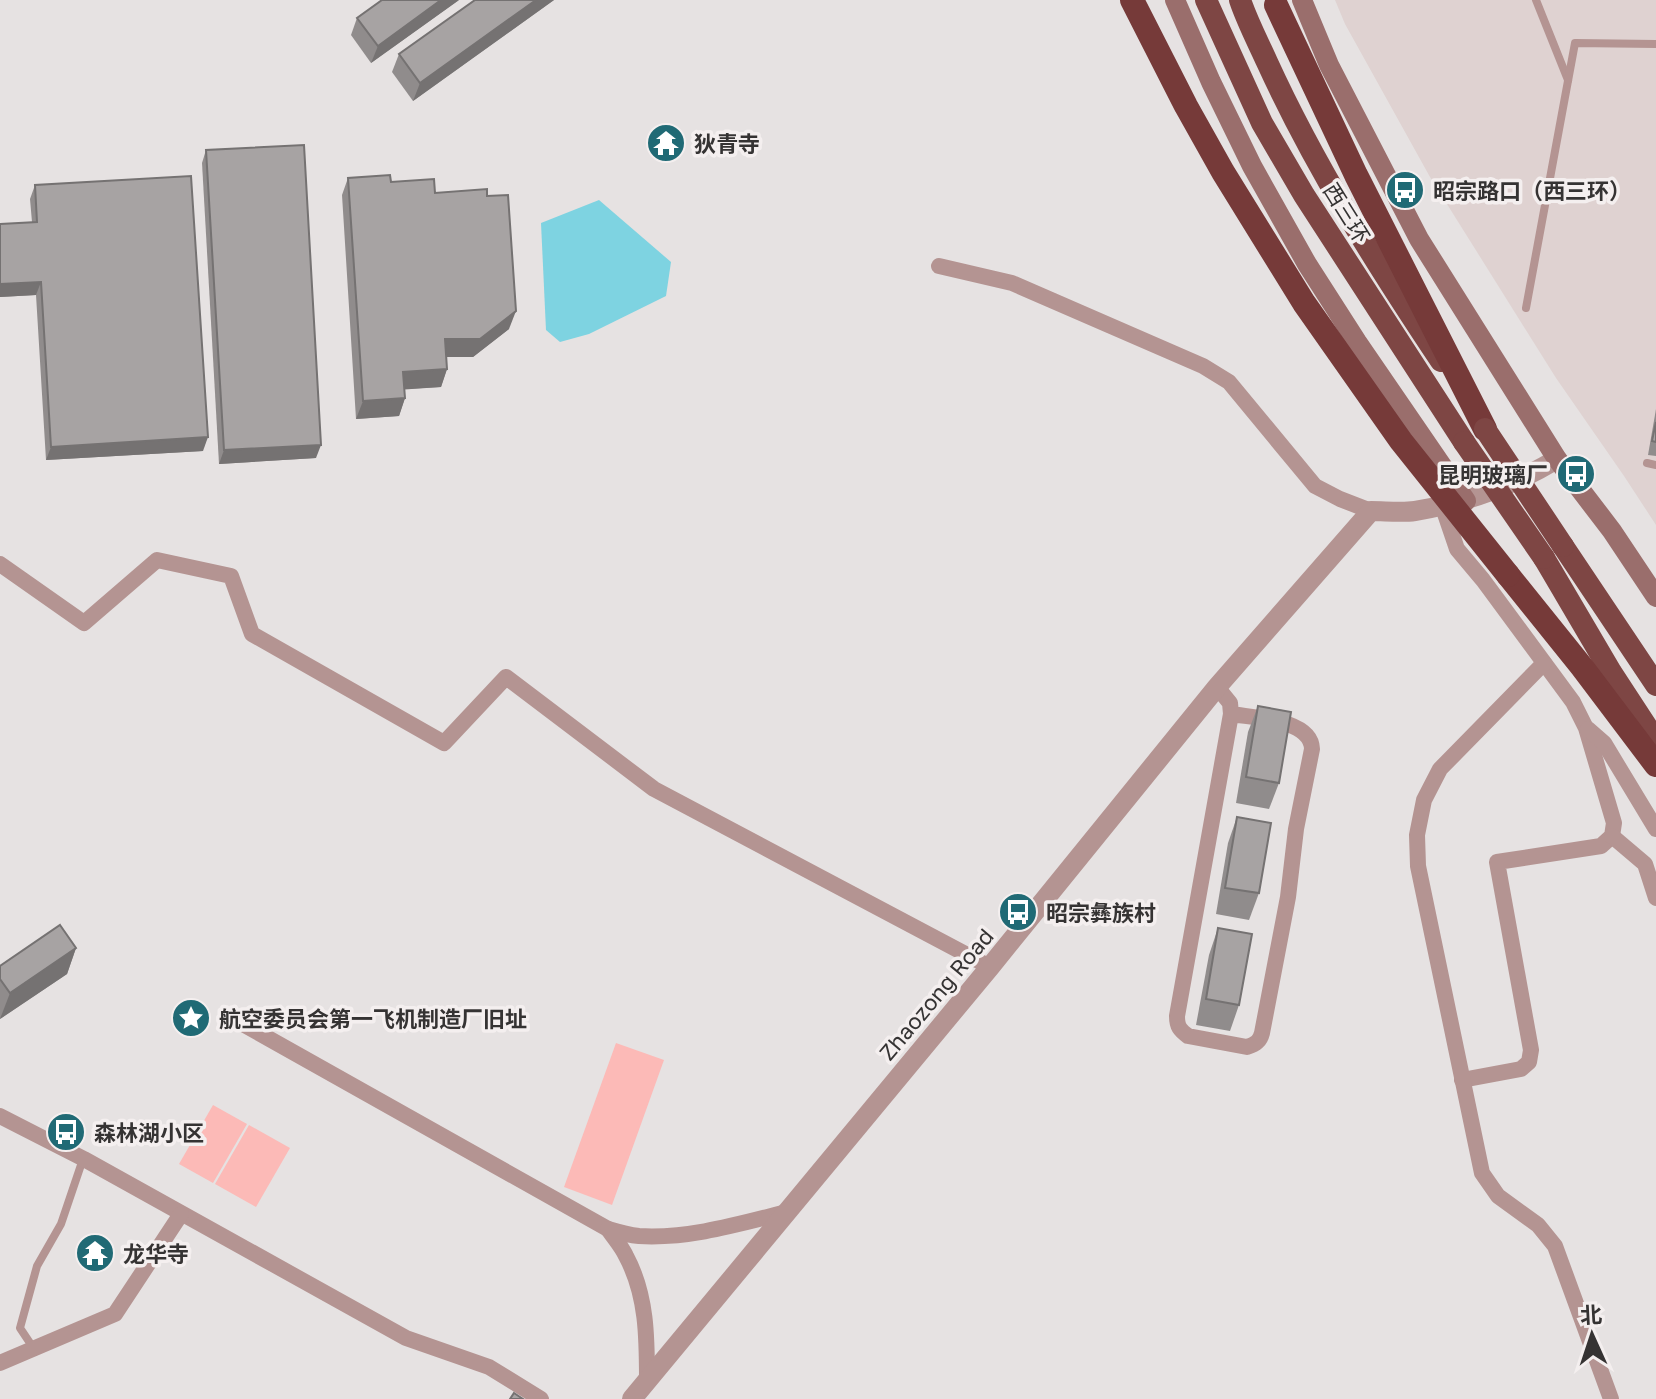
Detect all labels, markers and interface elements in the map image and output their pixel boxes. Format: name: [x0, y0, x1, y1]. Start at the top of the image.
temple icon: 狄青寺: [645, 122, 687, 164]
place label: 狄青寺: [694, 130, 760, 157]
bus stop icon: 昭宗路口（西三环）: [1384, 169, 1426, 211]
place label: 昭宗路口（西三环）: [1433, 177, 1631, 204]
street label: 西三环: [1318, 178, 1376, 248]
bus stop icon: 昆明玻璃厂: [1555, 453, 1597, 495]
place label: 昆明玻璃厂: [1438, 461, 1548, 488]
bus stop icon: 昭宗彝族村: [997, 891, 1039, 933]
place label: 昭宗彝族村: [1046, 899, 1156, 926]
street label: Zhaozong Road: [873, 923, 999, 1065]
place icon: 航空委员会第一飞机制造厂旧址: [170, 997, 212, 1039]
place label: 航空委员会第一飞机制造厂旧址: [219, 1005, 527, 1032]
bus stop icon: 森林湖小区: [45, 1111, 87, 1153]
place label: 森林湖小区: [94, 1119, 204, 1146]
temple icon: 龙华寺: [74, 1232, 116, 1274]
place label: 龙华寺: [123, 1240, 189, 1267]
north arrow: [1552, 1295, 1632, 1375]
text: 北: [1579, 1300, 1603, 1329]

